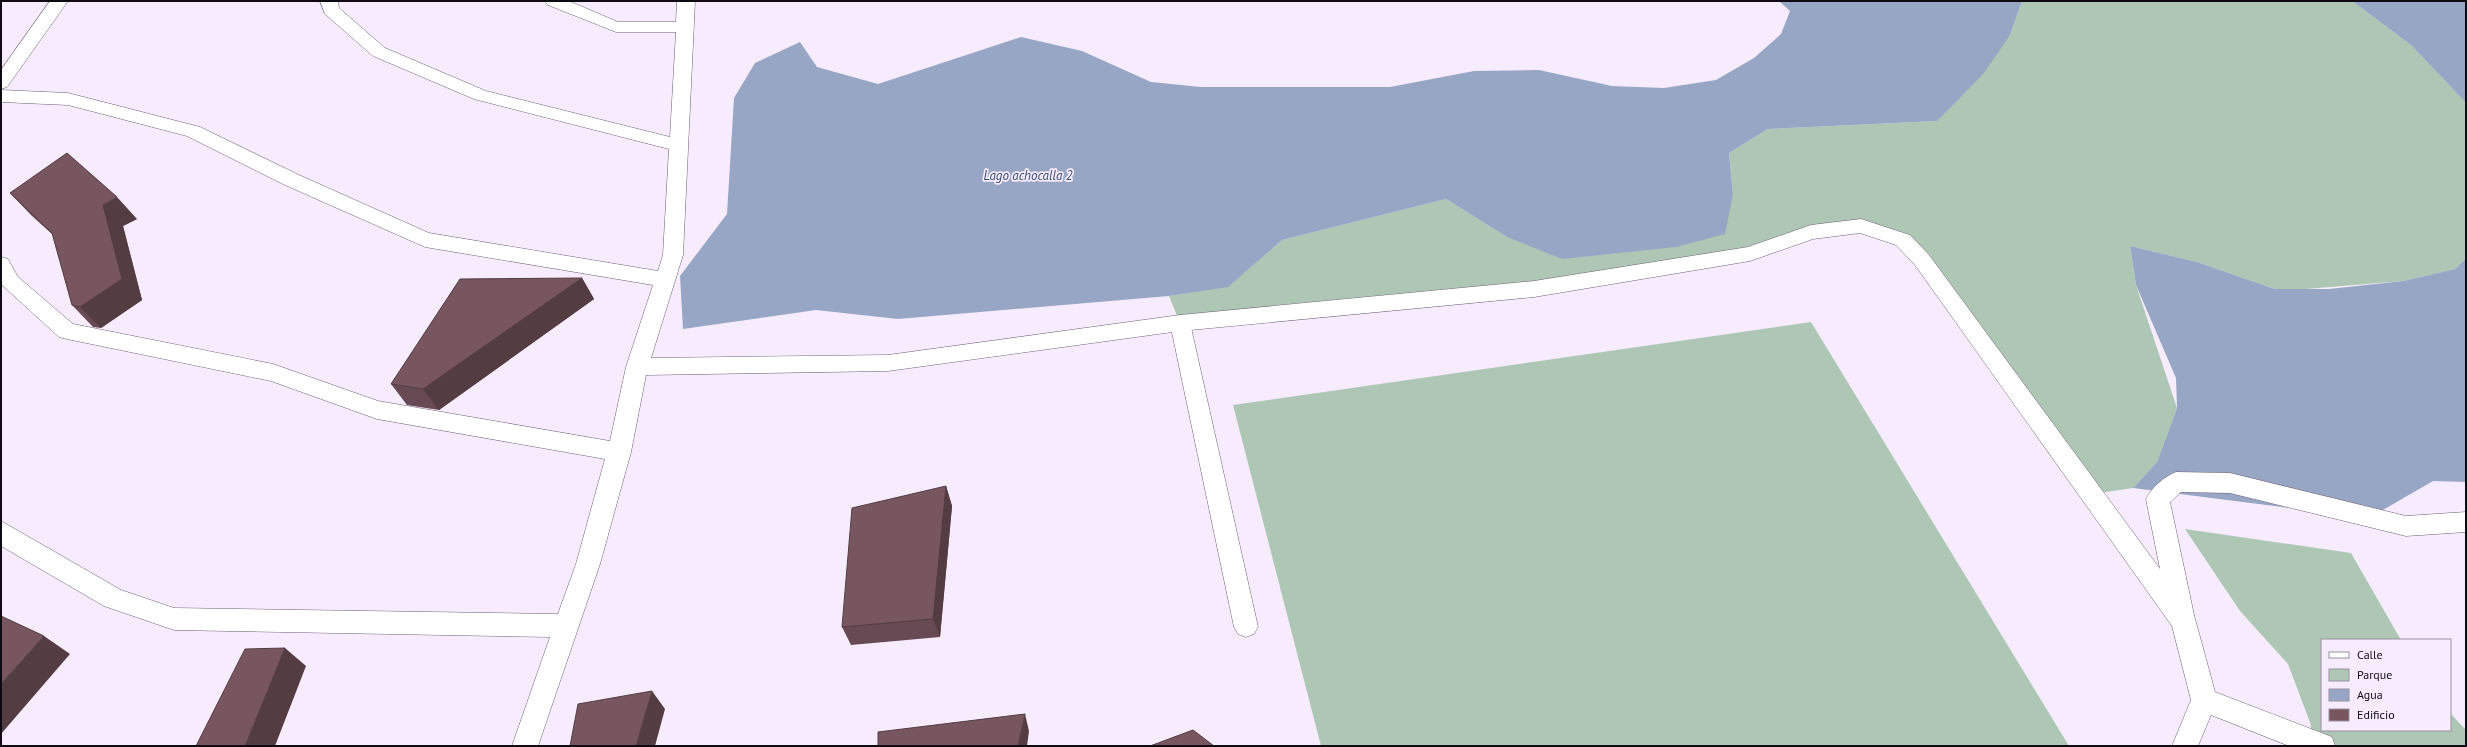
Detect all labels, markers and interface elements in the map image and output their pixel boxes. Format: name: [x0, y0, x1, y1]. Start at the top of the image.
water label: Lago achocalla 2: [984, 167, 1073, 184]
legend: [2321, 639, 2451, 731]
text: Calle: [2357, 647, 2383, 662]
text: Parque: [2357, 667, 2392, 682]
text: Agua: [2357, 687, 2383, 702]
text: Edificio: [2357, 707, 2395, 722]

